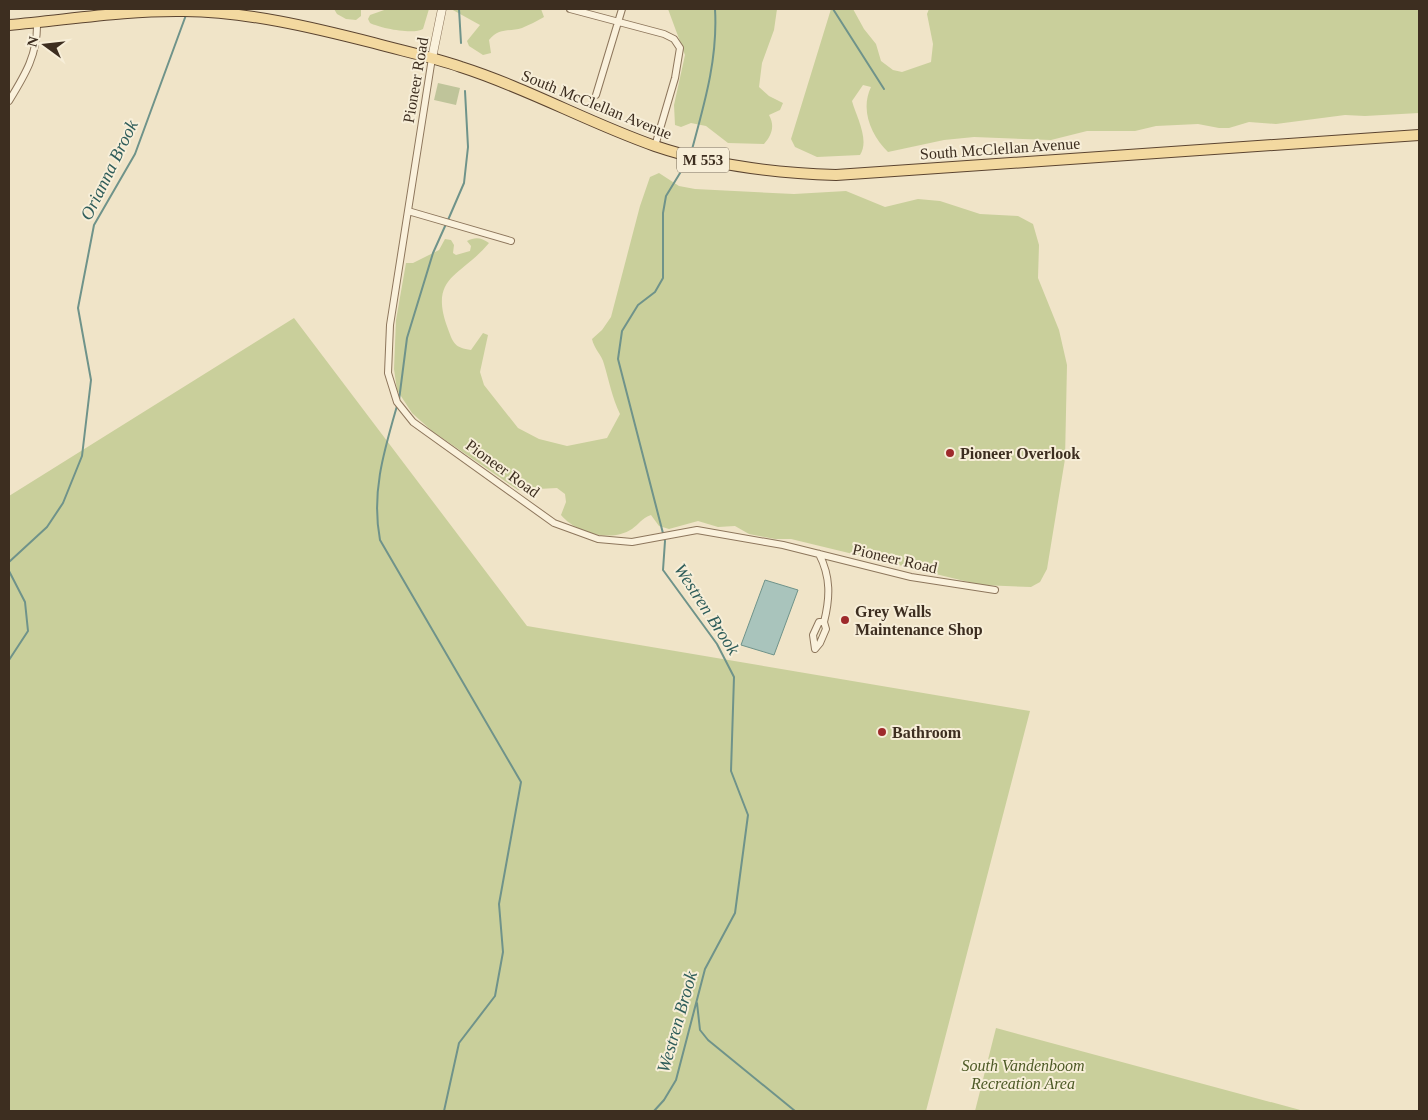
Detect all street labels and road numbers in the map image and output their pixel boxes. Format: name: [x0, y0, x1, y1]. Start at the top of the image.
street label: Pioneer Road: [400, 36, 431, 124]
street label: South McClellan Avenue: [519, 67, 674, 142]
street label: South McClellan Avenue: [919, 134, 1081, 163]
road number: M 553: [677, 148, 729, 172]
street label: Pioneer Road: [463, 436, 543, 501]
street label: Pioneer Road: [851, 540, 939, 577]

